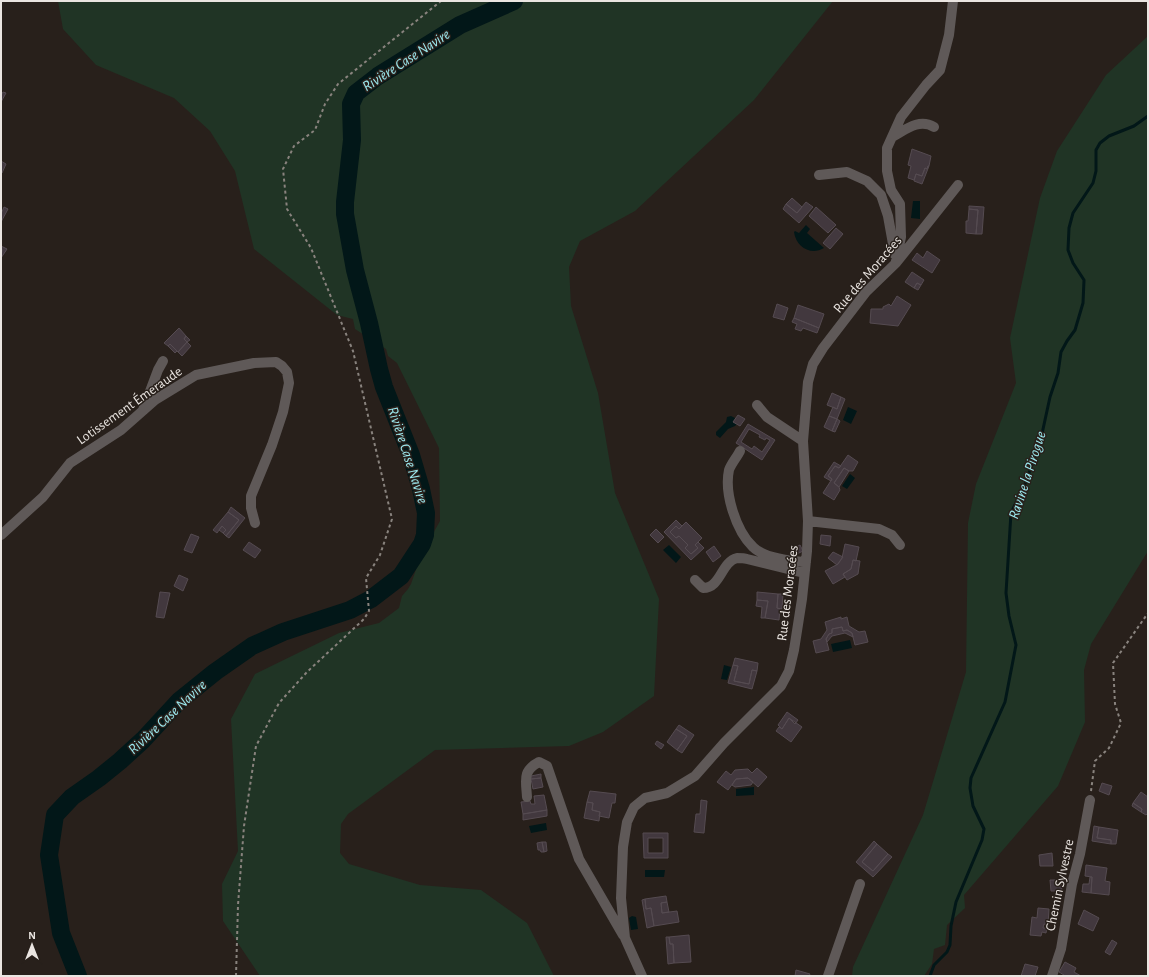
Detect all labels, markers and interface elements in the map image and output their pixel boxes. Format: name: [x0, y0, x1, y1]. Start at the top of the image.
water label: Rivière Case Navire: [360, 26, 453, 94]
street label: Rue des Moracées: [831, 234, 905, 316]
street label: Lotissement Émeraude: [73, 362, 185, 447]
water label: Rivière Case Navire: [385, 405, 430, 506]
water label: Ravine la Pirogue: [1006, 429, 1049, 521]
street label: Rue des Moracées: [775, 544, 801, 642]
water label: Rivière Case Navire: [125, 677, 210, 757]
street label: Chemin Sylvestre: [1043, 838, 1077, 932]
north arrow: [12, 925, 52, 965]
text: N: [28, 930, 36, 941]

